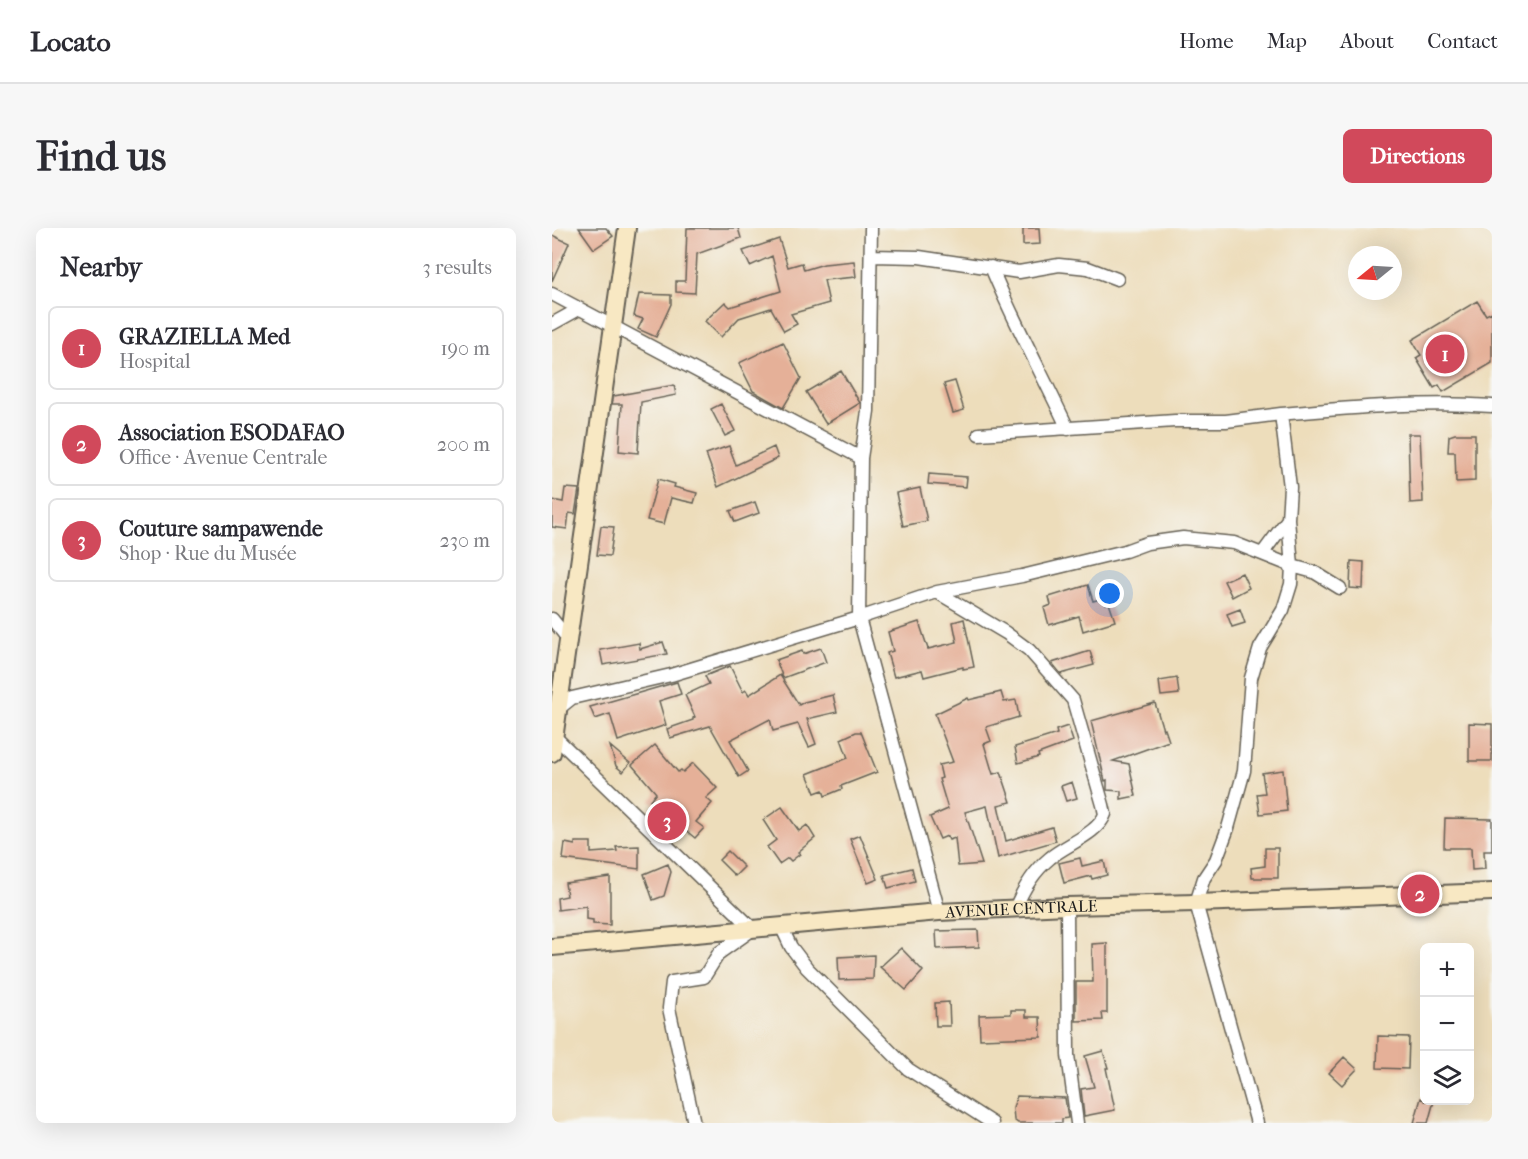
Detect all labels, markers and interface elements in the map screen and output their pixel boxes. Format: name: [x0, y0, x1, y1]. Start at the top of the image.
text: Locato: [30, 25, 111, 58]
text: Home: [1179, 29, 1234, 53]
text: Map: [1267, 29, 1307, 53]
text: About: [1340, 29, 1394, 53]
text: Contact: [1427, 29, 1498, 53]
button: Directions: [1343, 129, 1492, 183]
text: Find us: [36, 132, 166, 181]
north arrow: [1348, 246, 1402, 300]
text: Nearby: [60, 252, 142, 283]
text: 3 results: [423, 256, 492, 279]
text: GRAZIELLA Med: [119, 324, 290, 350]
pin: 1: [1426, 332, 1464, 376]
text: 1: [78, 337, 85, 360]
text: 190 m: [440, 337, 490, 360]
text: Hospital: [119, 350, 191, 373]
text: Association ESODAFAO: [119, 420, 345, 446]
text: 2: [76, 433, 87, 456]
text: 200 m: [437, 433, 490, 456]
text: Office · Avenue Centrale: [119, 446, 327, 469]
text: Couture sampawende: [119, 516, 323, 542]
text: 3: [77, 529, 86, 552]
text: 230 m: [440, 529, 490, 552]
text: Shop · Rue du Musée: [119, 542, 297, 565]
your location: [1095, 579, 1124, 608]
pin: 3: [648, 798, 686, 844]
pin: 2: [1400, 872, 1440, 916]
street label: AVENUE CENTRALE: [944, 896, 1098, 922]
map controls: [1420, 943, 1474, 1105]
button: +: [1420, 943, 1474, 997]
button: −: [1420, 997, 1474, 1051]
button: layers: [1420, 1051, 1474, 1105]

